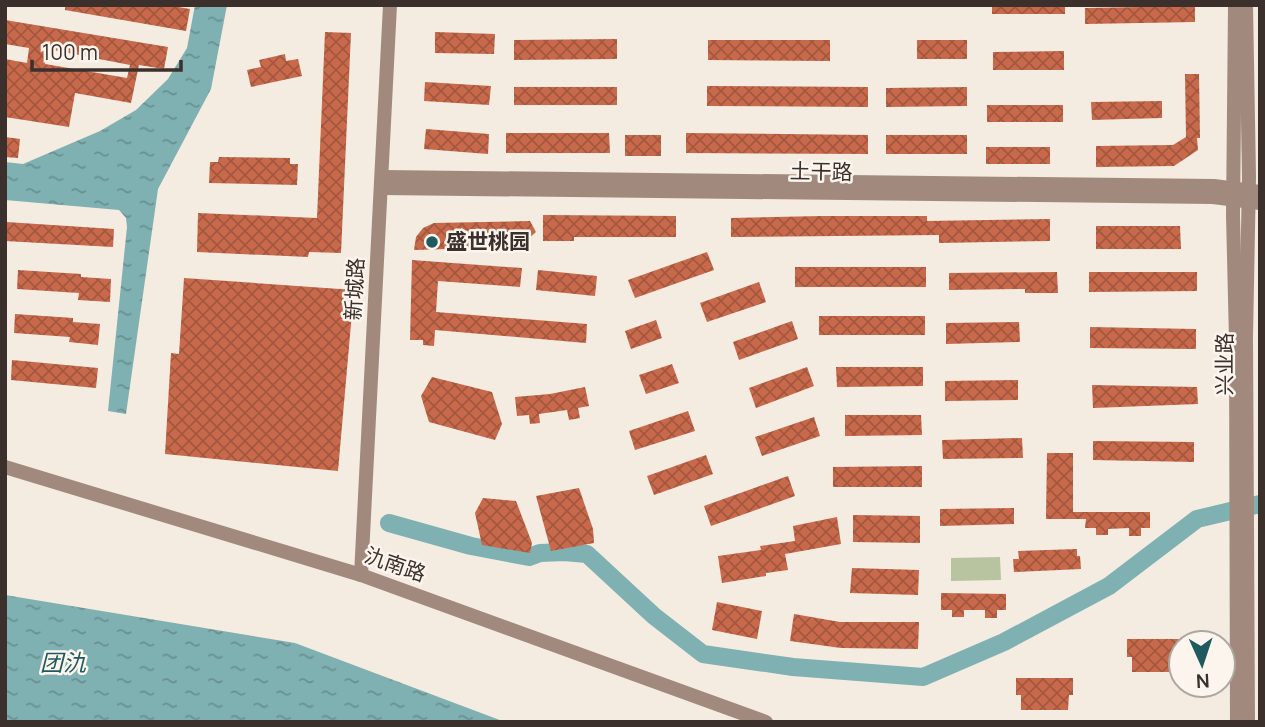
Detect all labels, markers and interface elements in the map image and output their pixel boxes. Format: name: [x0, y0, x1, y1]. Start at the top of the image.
scale bar: [32, 28, 180, 72]
text: 100 m: [42, 38, 98, 66]
street label: 土干路: [789, 156, 853, 186]
place label: 盛世桃园: [446, 227, 530, 255]
marker: 盛世桃园: [424, 234, 440, 250]
street label: 新城路: [338, 257, 370, 321]
street label: 兴业路: [1210, 333, 1238, 396]
street label: 氿南路: [361, 541, 430, 588]
north arrow: [1167, 629, 1237, 699]
water label: 团氿: [40, 646, 86, 678]
text: N: [1195, 668, 1210, 694]

